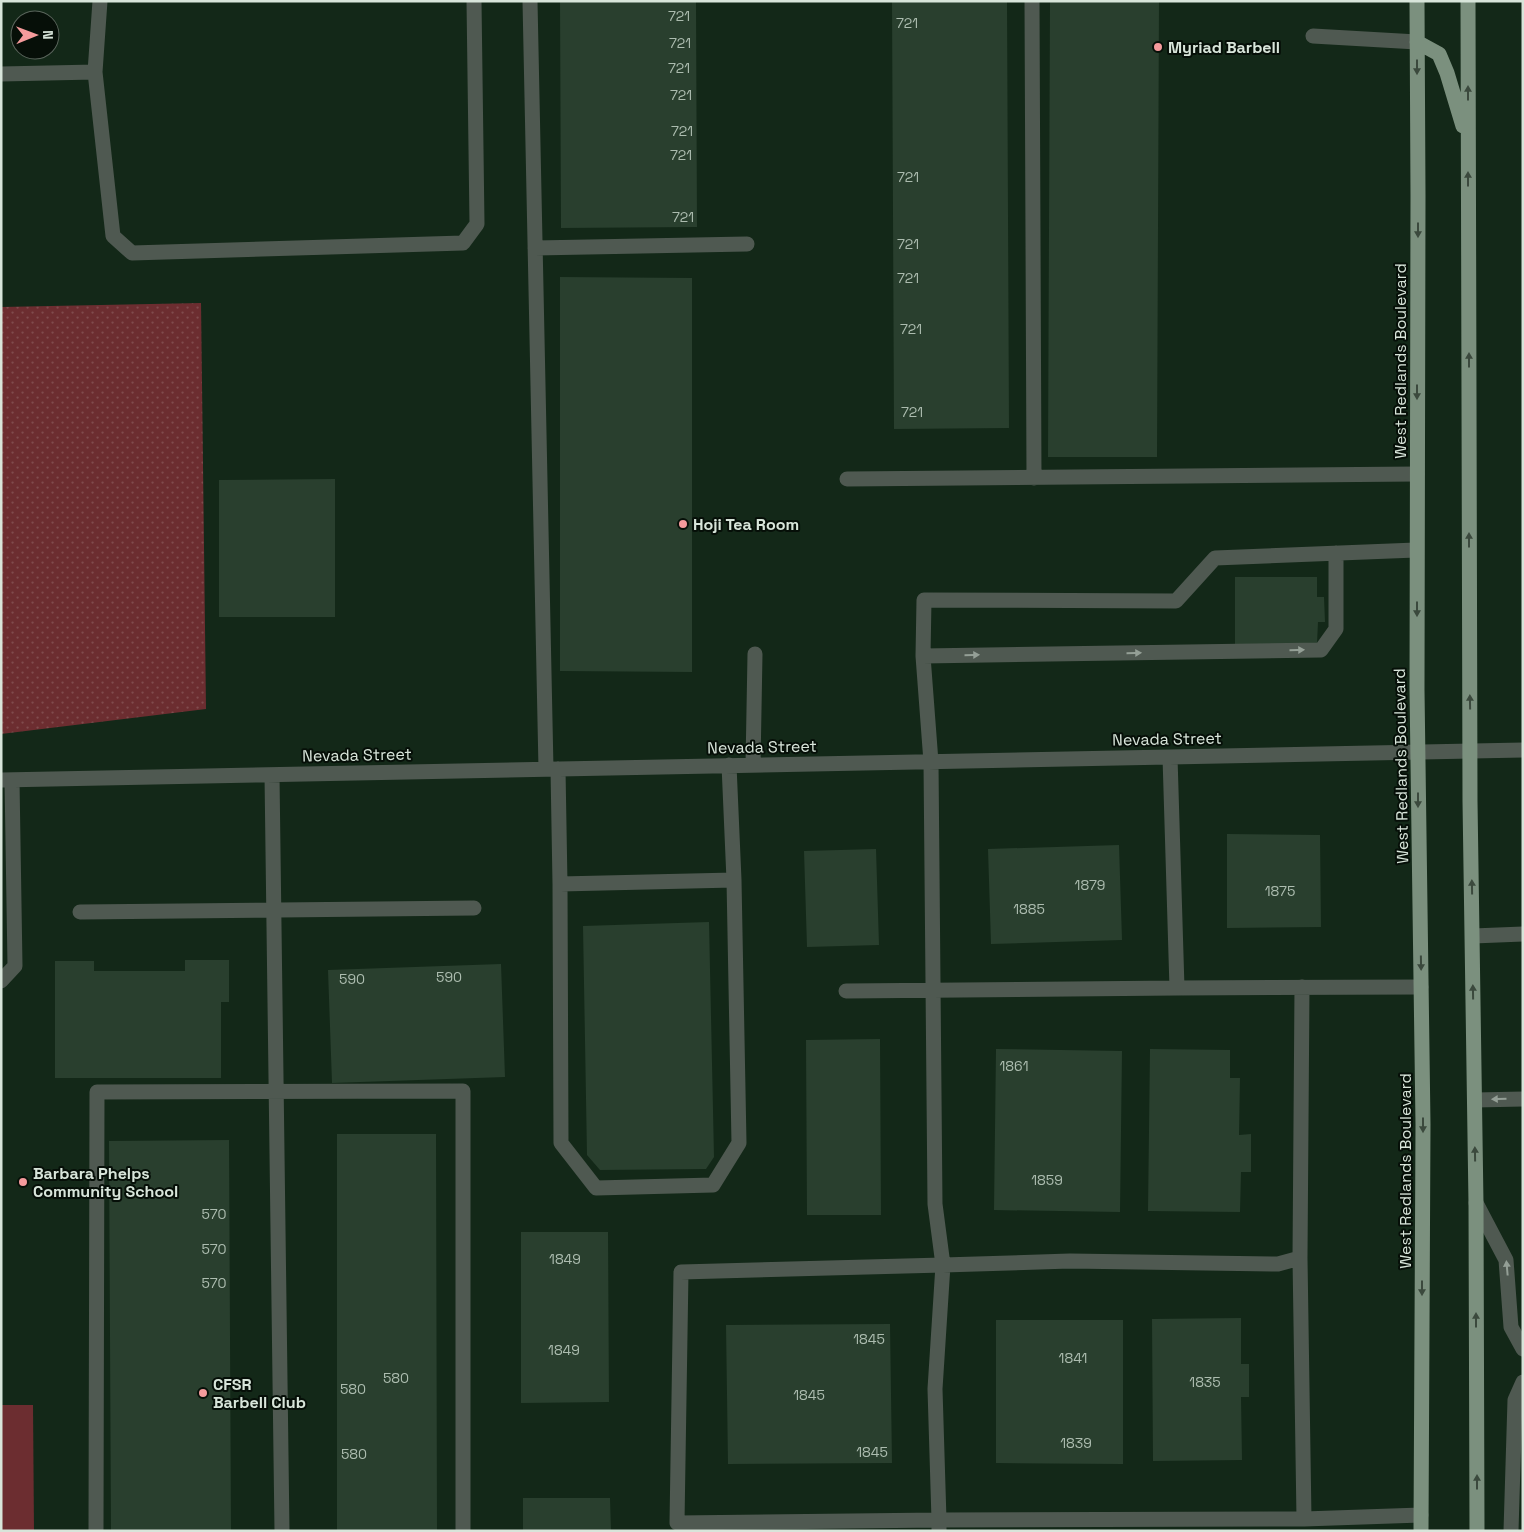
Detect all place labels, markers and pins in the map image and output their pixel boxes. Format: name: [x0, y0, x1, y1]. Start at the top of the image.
place label: Myriad Barbell: [1168, 37, 1280, 58]
marker: Myriad Barbell: [1152, 41, 1164, 53]
place label: Hoji Tea Room: [693, 514, 799, 535]
marker: Hoji Tea Room: [677, 518, 689, 530]
place label: Barbara Phelps Community School: [33, 1163, 178, 1202]
marker: Barbara Phelps Community School: [17, 1176, 29, 1188]
place label: CFSR Barbell Club: [213, 1374, 306, 1413]
marker: CFSR Barbell Club: [197, 1387, 209, 1399]

